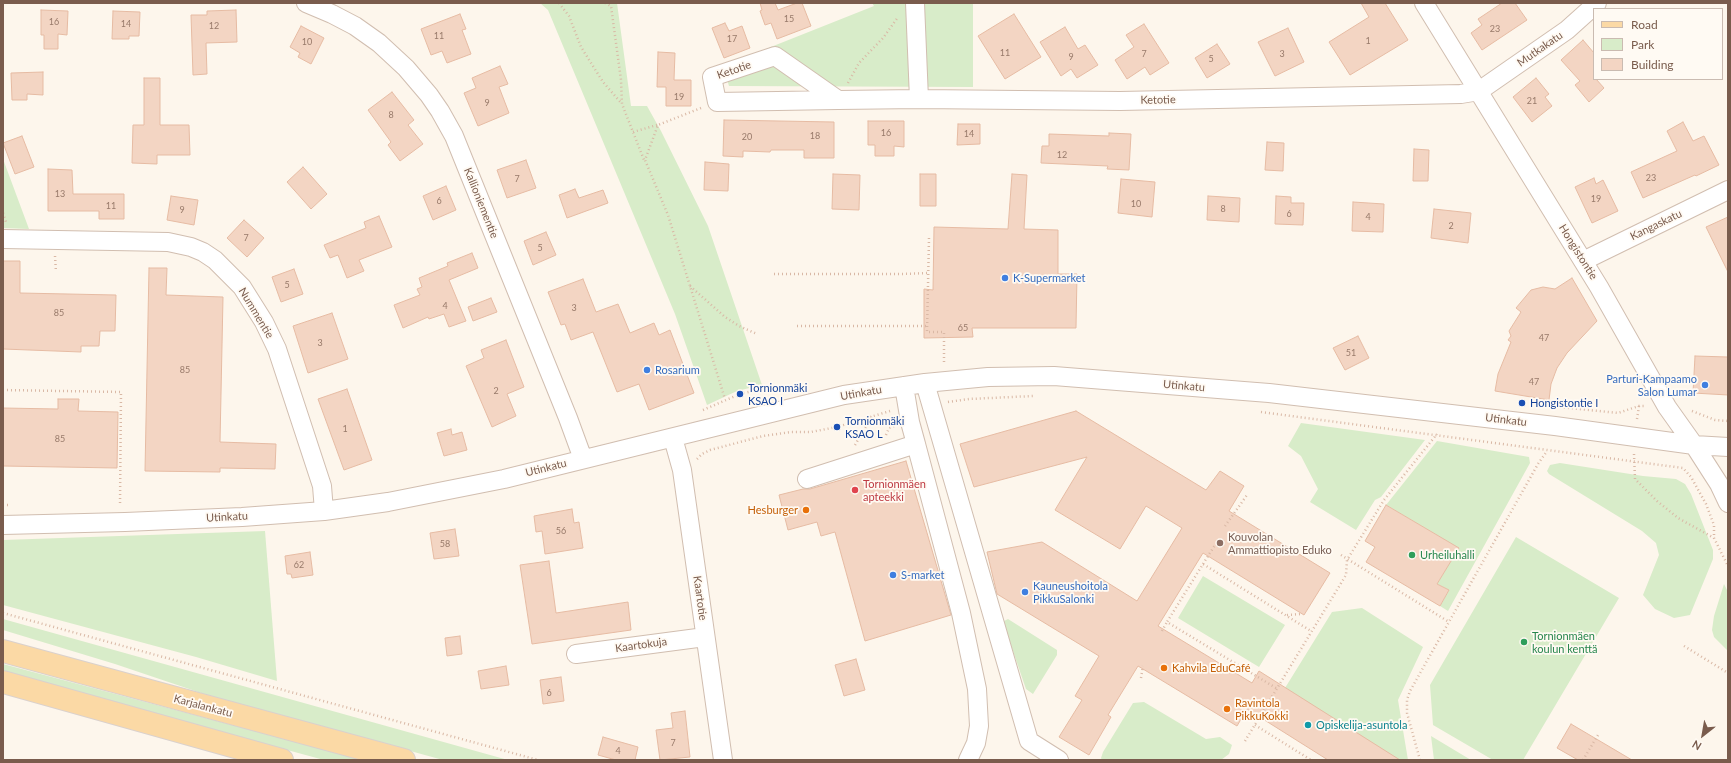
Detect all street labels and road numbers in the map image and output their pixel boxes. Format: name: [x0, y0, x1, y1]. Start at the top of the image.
street label: Mutkakatu: [1515, 29, 1565, 69]
street label: Ketotie: [715, 58, 753, 82]
street label: Ketotie: [1140, 93, 1176, 107]
street label: Kallioniementie: [461, 166, 501, 240]
street label: Kangaskatu: [1628, 207, 1684, 243]
street label: Hongistontie: [1556, 222, 1600, 282]
street label: Nummentie: [236, 285, 276, 341]
street label: Utinkatu: [1163, 378, 1205, 394]
street label: Utinkatu: [839, 383, 883, 403]
street label: Utinkatu: [1484, 411, 1528, 429]
street label: Utinkatu: [524, 457, 568, 479]
street label: Utinkatu: [206, 509, 248, 525]
street label: Kaartotie: [690, 575, 710, 621]
street label: Kaartokuja: [614, 635, 668, 655]
street label: Karjalankatu: [172, 692, 234, 720]

